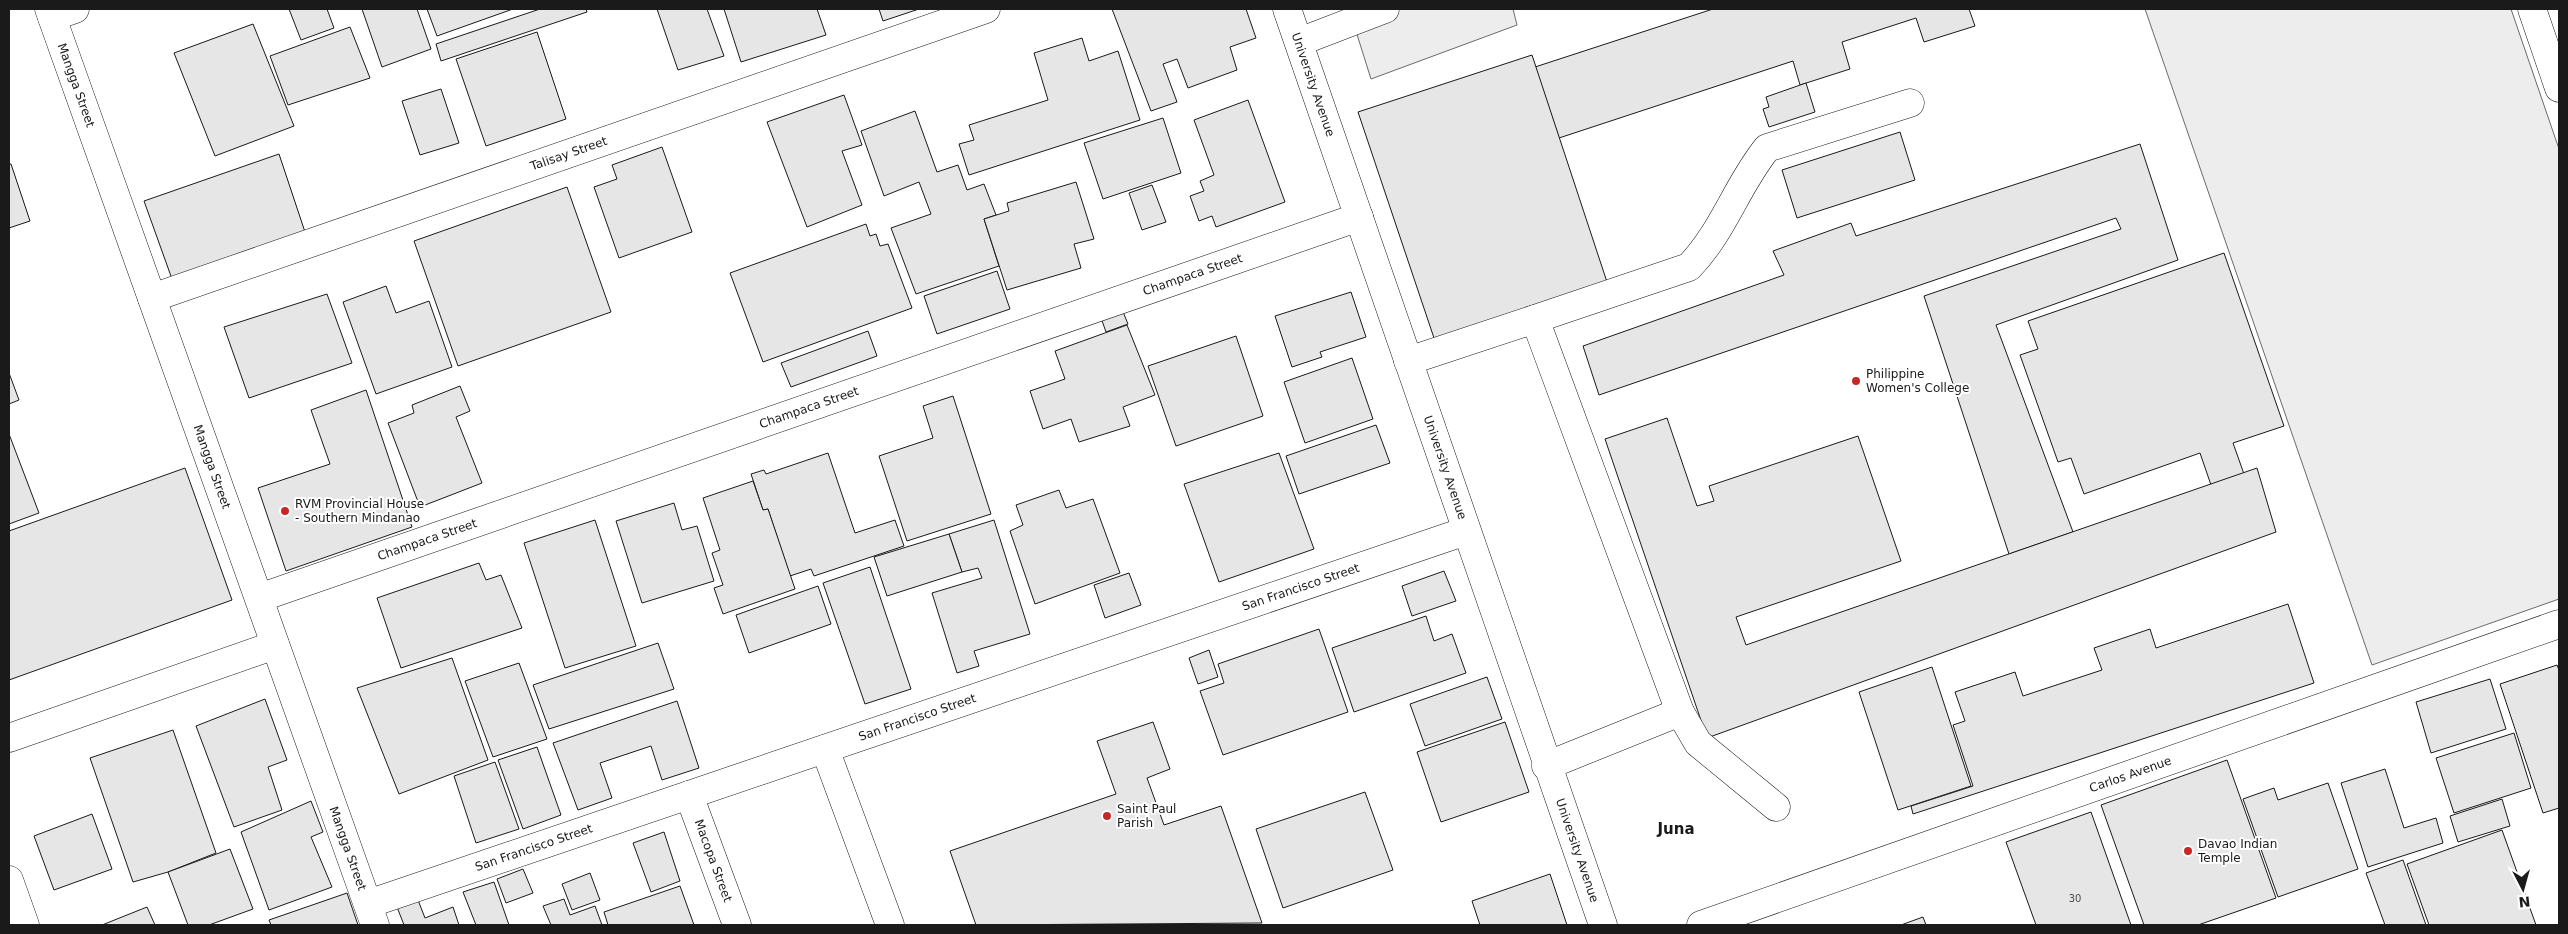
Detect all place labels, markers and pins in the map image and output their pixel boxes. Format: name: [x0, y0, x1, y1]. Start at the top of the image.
place label: Philippine Women's College: [1866, 367, 1969, 395]
marker: Philippine Women's College: [1850, 375, 1862, 387]
place label: RVM Provincial House - Southern Mindanao: [295, 497, 424, 525]
marker: RVM Provincial House - Southern Mindanao: [279, 505, 291, 517]
place label: Saint Paul Parish: [1117, 802, 1176, 830]
marker: Saint Paul Parish: [1101, 810, 1113, 822]
place label: Davao Indian Temple: [2197, 837, 2277, 865]
marker: Davao Indian Temple: [2182, 845, 2194, 857]

